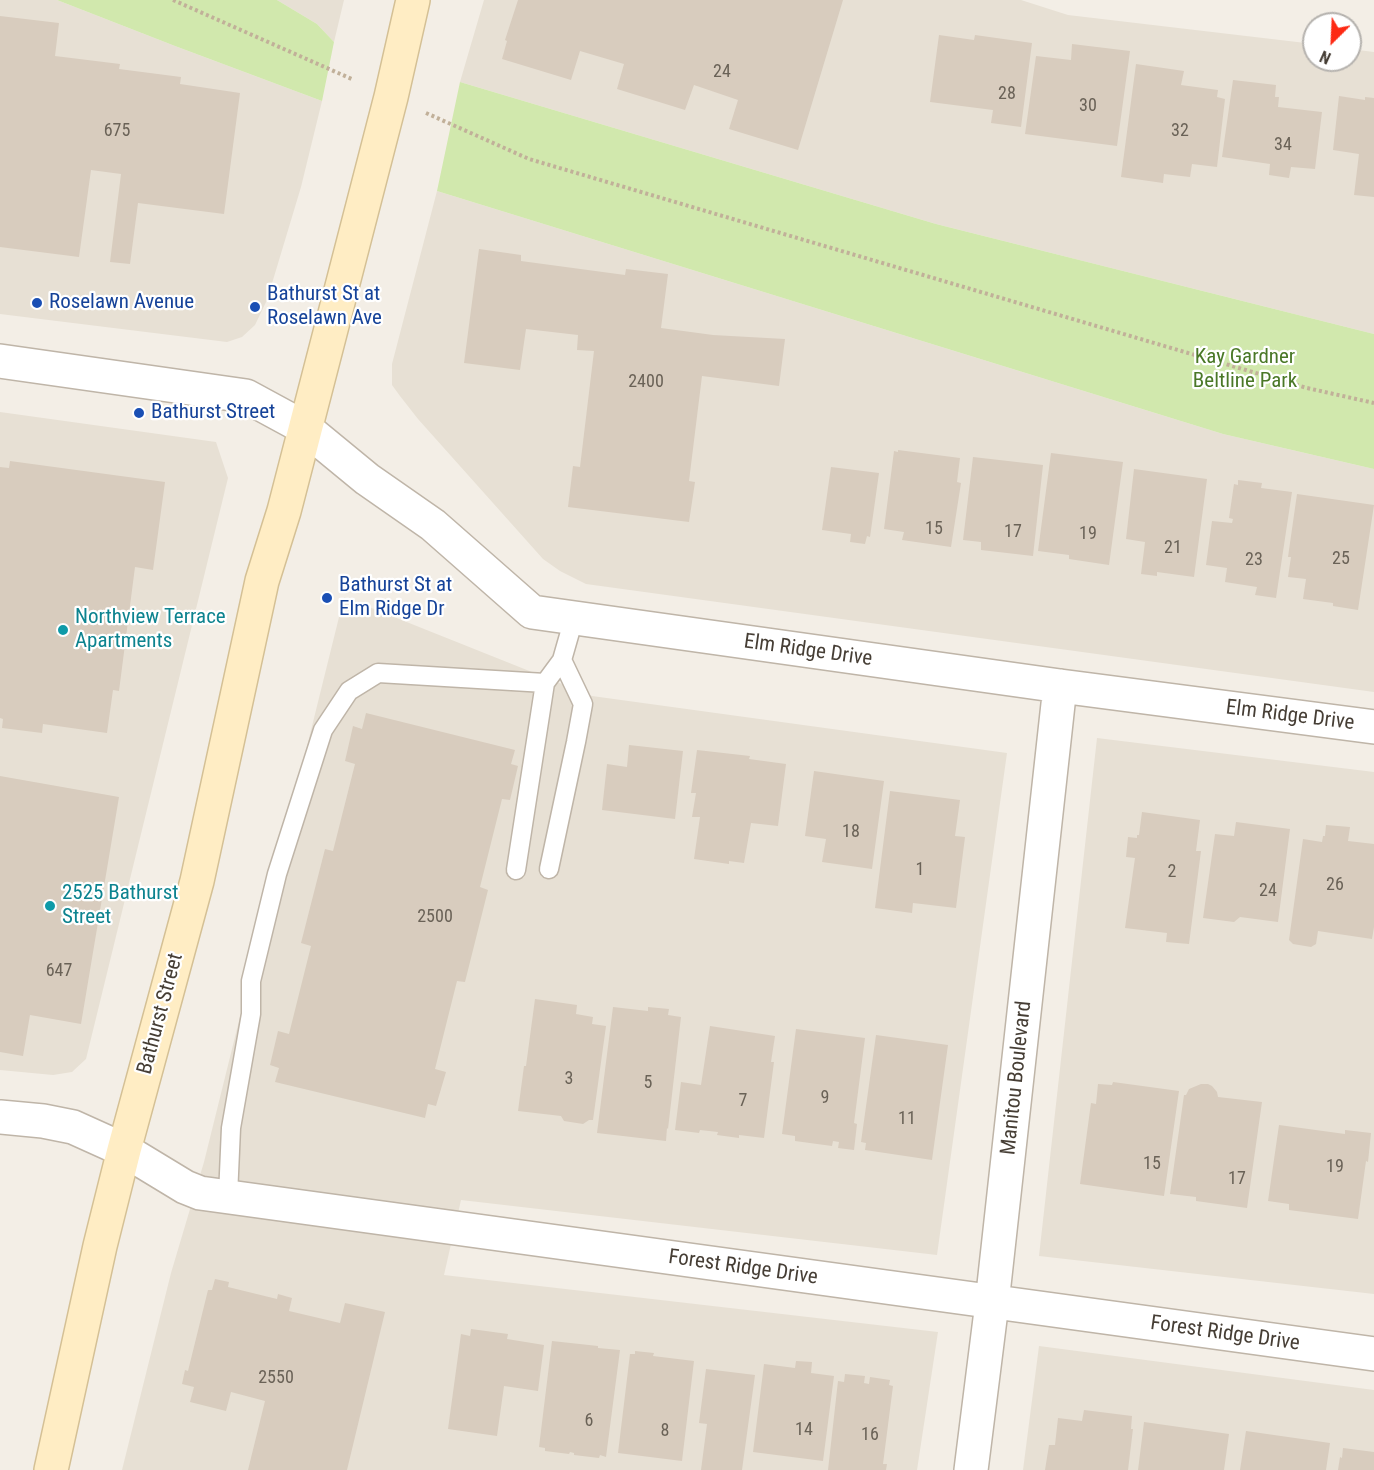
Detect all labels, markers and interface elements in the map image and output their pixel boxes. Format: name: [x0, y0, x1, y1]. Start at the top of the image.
north arrow: [1302, 12, 1362, 72]
text: N: [1317, 46, 1334, 68]
house number: 24: [713, 61, 731, 83]
house number: 28: [998, 83, 1016, 105]
house number: 30: [1079, 95, 1097, 117]
house number: 675: [104, 120, 130, 142]
house number: 32: [1171, 120, 1189, 142]
house number: 34: [1274, 134, 1292, 156]
place label: Bathurst St at Roselawn Ave: [267, 282, 382, 332]
place label: Roselawn Avenue: [49, 290, 194, 316]
marker: Roselawn Avenue: [30, 296, 44, 310]
marker: Bathurst St at Roselawn Ave: [248, 300, 262, 314]
park label: Kay Gardner Beltline Park: [1193, 345, 1297, 395]
house number: 2400: [628, 371, 664, 393]
place label: Bathurst Street: [151, 400, 275, 426]
marker: Bathurst Street: [132, 406, 146, 420]
house number: 15: [925, 518, 943, 540]
house number: 17: [1004, 521, 1022, 543]
house number: 19: [1079, 523, 1097, 545]
house number: 21: [1164, 537, 1182, 559]
house number: 25: [1332, 548, 1350, 570]
house number: 23: [1245, 549, 1263, 571]
place label: Bathurst St at Elm Ridge Dr: [339, 573, 452, 623]
marker: Bathurst St at Elm Ridge Dr: [320, 591, 334, 605]
place label: Northview Terrace Apartments: [75, 605, 226, 655]
marker: Northview Terrace Apartments: [56, 623, 70, 637]
street label: Elm Ridge Drive: [742, 630, 874, 672]
street label: Elm Ridge Drive: [1224, 696, 1356, 736]
house number: 18: [842, 821, 860, 843]
house number: 1: [916, 859, 924, 881]
house number: 2: [1168, 861, 1176, 883]
house number: 26: [1326, 874, 1344, 896]
house number: 24: [1259, 880, 1277, 902]
place label: 2525 Bathurst Street: [62, 881, 179, 931]
marker: 2525 Bathurst Street: [43, 899, 57, 913]
house number: 2500: [417, 906, 453, 928]
street label: Bathurst Street: [133, 951, 189, 1077]
house number: 647: [46, 960, 72, 982]
street label: Manitou Boulevard: [996, 1000, 1038, 1156]
house number: 3: [565, 1068, 573, 1090]
house number: 5: [644, 1072, 652, 1094]
house number: 9: [821, 1087, 829, 1109]
house number: 7: [739, 1090, 747, 1112]
house number: 11: [898, 1108, 916, 1130]
house number: 15: [1143, 1153, 1161, 1175]
house number: 19: [1326, 1156, 1344, 1178]
house number: 17: [1228, 1168, 1246, 1190]
street label: Forest Ridge Drive: [667, 1245, 819, 1291]
street label: Forest Ridge Drive: [1149, 1311, 1301, 1357]
house number: 2550: [258, 1367, 294, 1389]
house number: 6: [585, 1410, 593, 1432]
house number: 14: [795, 1419, 813, 1441]
house number: 8: [661, 1420, 669, 1442]
house number: 16: [861, 1424, 879, 1446]

